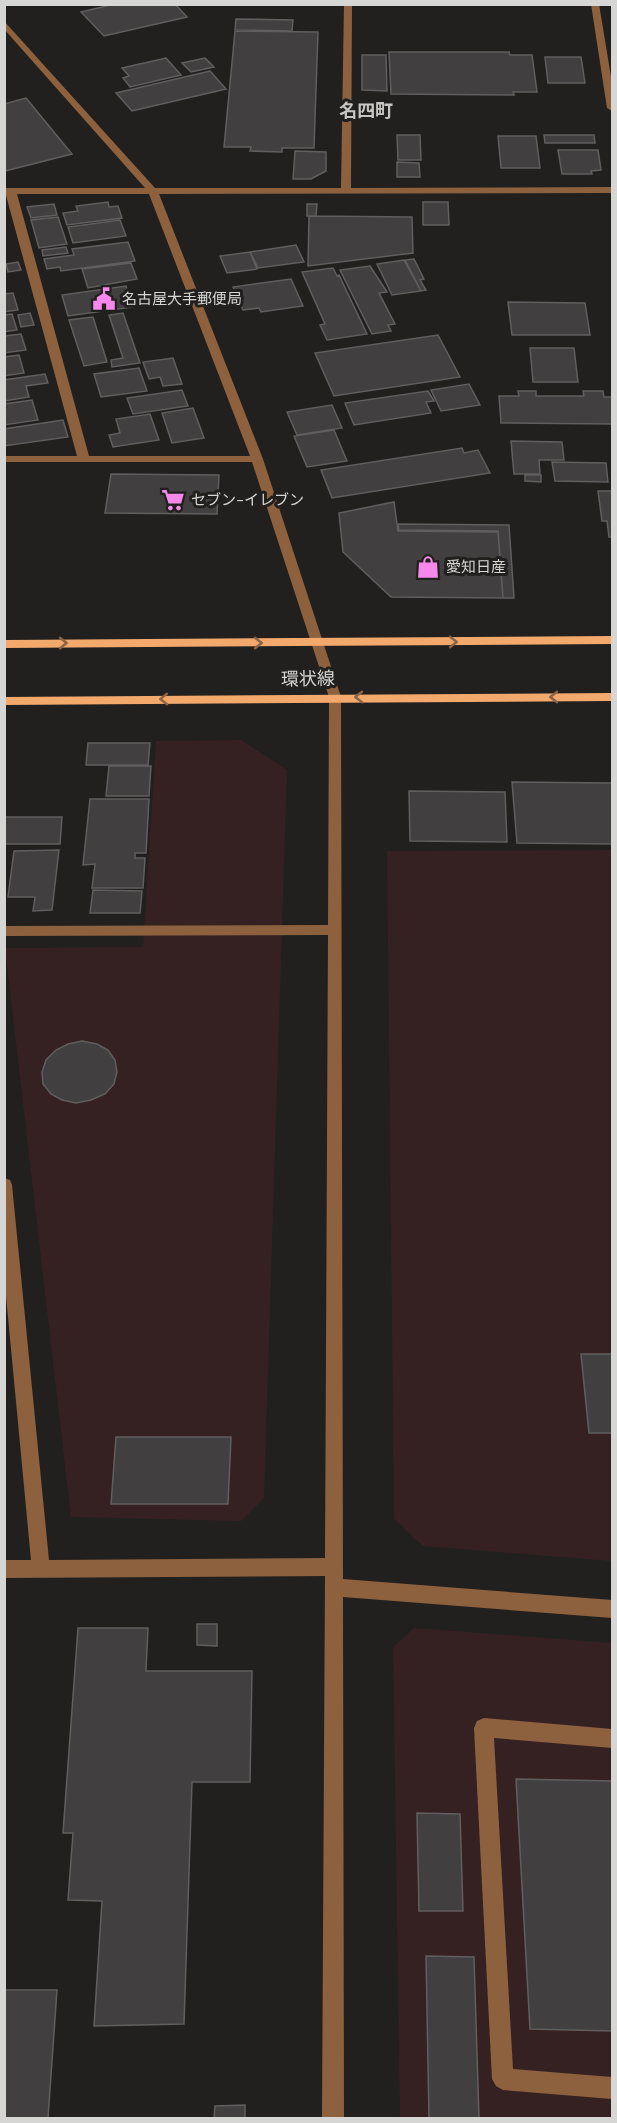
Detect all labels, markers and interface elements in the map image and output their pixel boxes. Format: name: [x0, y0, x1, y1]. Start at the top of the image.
district label: 名四町: [339, 99, 393, 123]
public building icon: 名古屋大手郵便局: [91, 286, 117, 312]
place label: 名古屋大手郵便局: [122, 289, 242, 309]
supermarket icon: セブン-イレブン: [160, 487, 186, 513]
place label: セブン-イレブン: [191, 490, 304, 510]
shop icon: 愛知日産: [415, 554, 441, 580]
place label: 愛知日産: [446, 557, 506, 577]
one-way arrow: [448, 635, 457, 648]
one-way arrow: [58, 637, 67, 649]
one-way arrow: [253, 637, 262, 649]
street label: 環状線: [281, 667, 335, 691]
one-way arrow: [355, 691, 364, 703]
one-way arrow: [550, 691, 559, 703]
one-way arrow: [160, 693, 169, 705]

